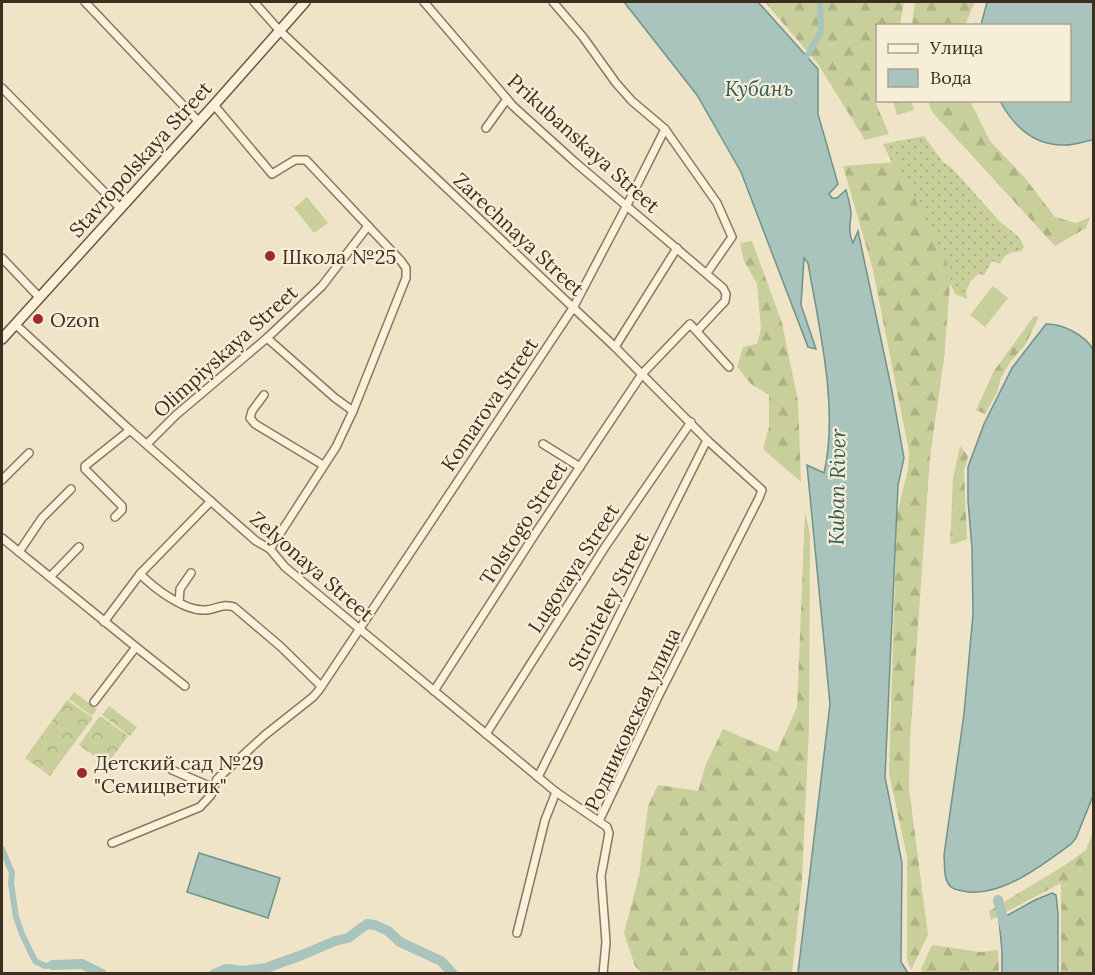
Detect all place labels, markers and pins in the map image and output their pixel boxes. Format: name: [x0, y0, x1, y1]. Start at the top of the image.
place label: Школа №25: [282, 244, 396, 269]
marker: Школа №25: [263, 249, 277, 263]
place label: Ozon: [50, 307, 100, 332]
marker: Ozon: [31, 312, 45, 326]
place label: Детский сад №29 "Семицветик": [94, 750, 264, 798]
marker: Детский сад №29 "Семицветик": [75, 766, 89, 780]

